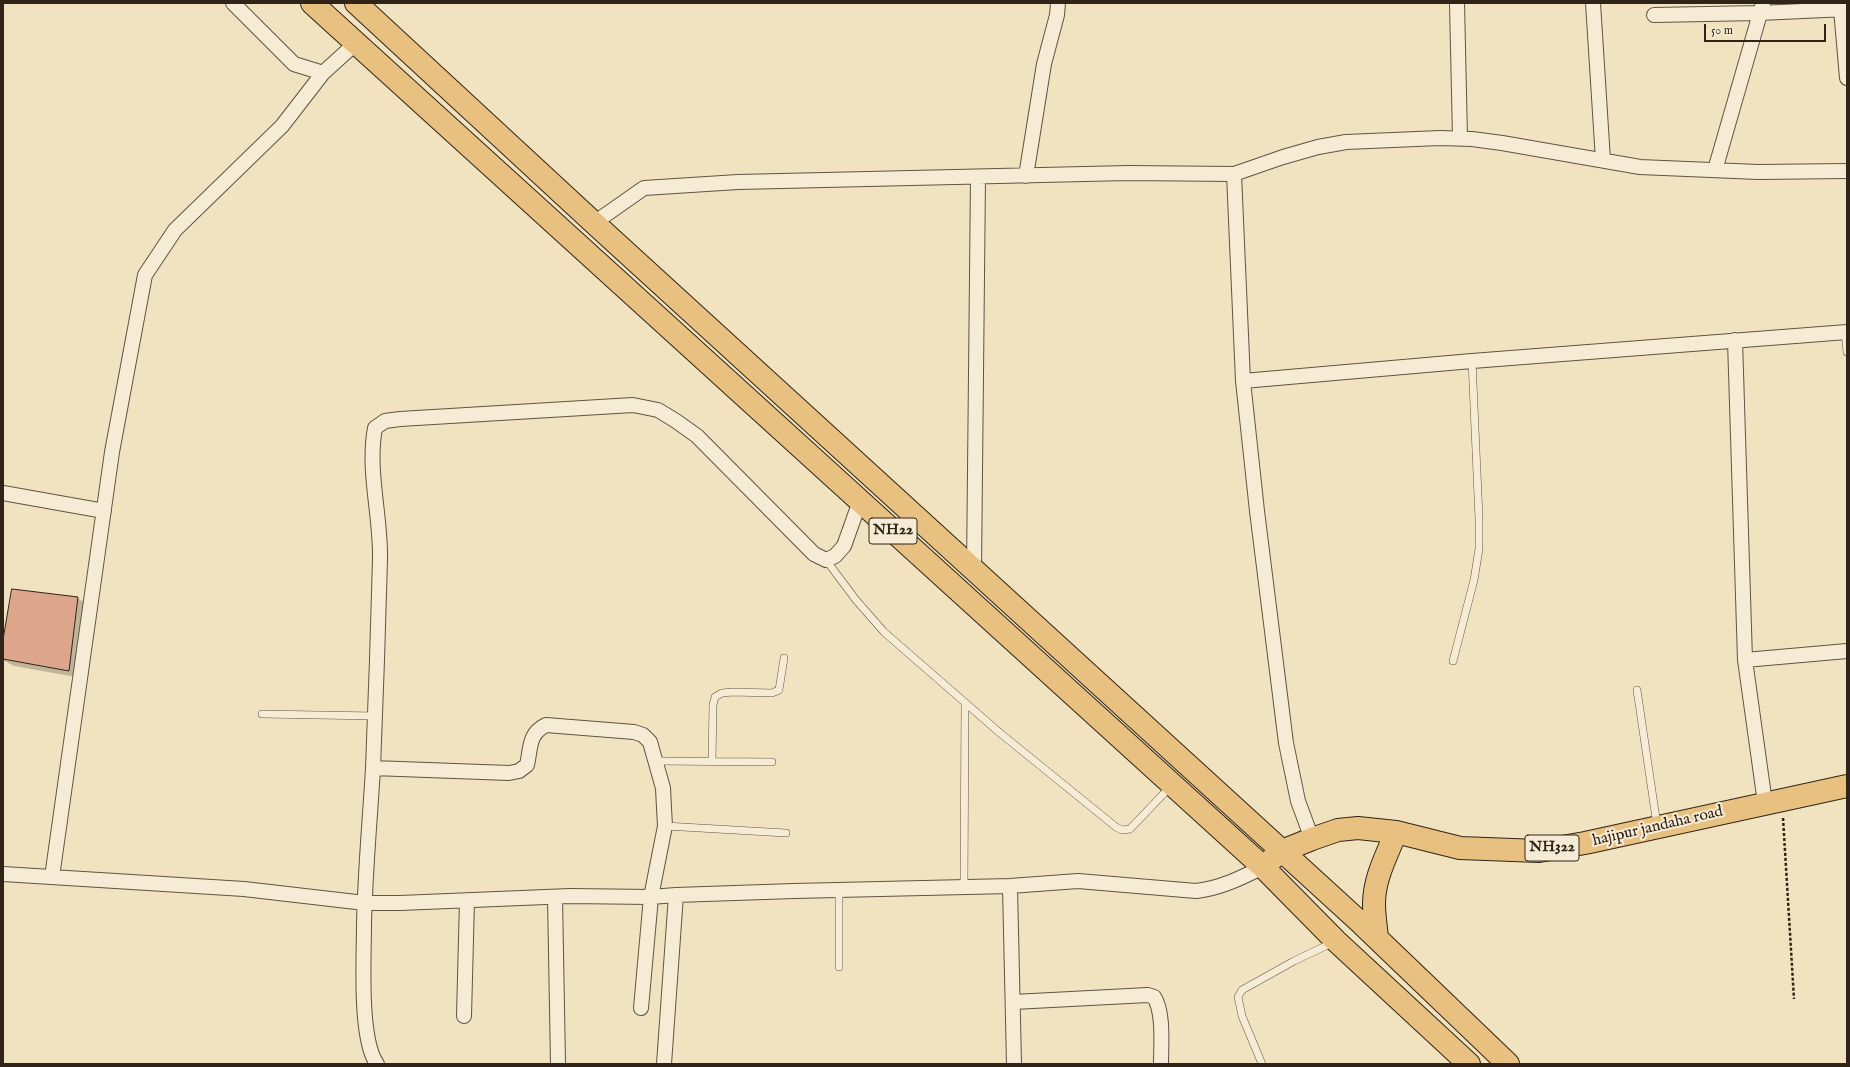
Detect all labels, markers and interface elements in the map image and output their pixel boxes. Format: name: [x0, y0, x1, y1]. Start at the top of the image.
scale bar: [1706, 16, 1828, 42]
text: 50 m: [1711, 23, 1733, 38]
road number: NH22: [869, 518, 917, 544]
street label: hajipur jandaha road: [1591, 803, 1725, 851]
road number: NH322: [1525, 835, 1579, 861]

